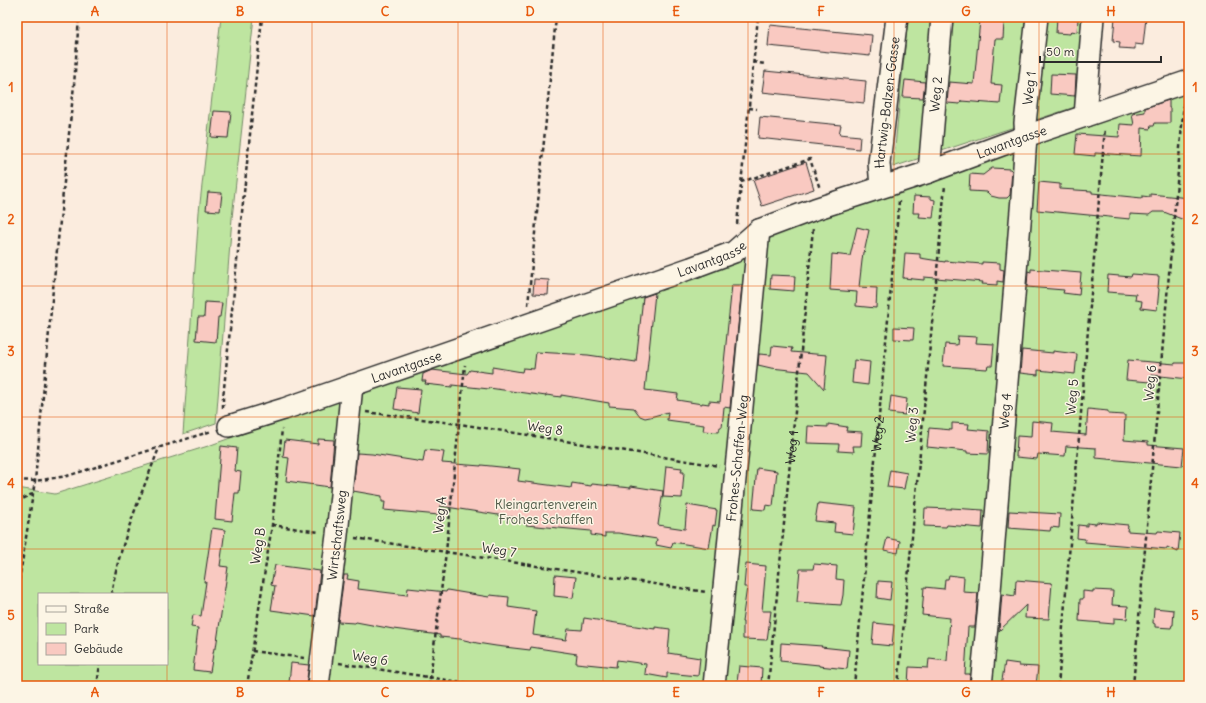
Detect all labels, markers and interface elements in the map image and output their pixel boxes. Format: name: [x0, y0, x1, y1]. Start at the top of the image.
text: A: [91, 3, 100, 20]
text: B: [236, 3, 245, 20]
text: C: [381, 3, 390, 20]
text: D: [525, 3, 535, 20]
text: E: [672, 3, 680, 20]
text: F: [817, 3, 825, 20]
text: G: [961, 3, 971, 20]
text: H: [1106, 3, 1116, 20]
street label: Hartwig-Balzen-Gasse: [870, 36, 903, 169]
scale bar: [1040, 38, 1161, 64]
text: 50 m: [1046, 44, 1075, 59]
street label: Weg 1: [1019, 70, 1039, 106]
street label: Weg 2: [926, 76, 945, 113]
text: 1: [8, 79, 14, 96]
text: 1: [1192, 79, 1198, 96]
street label: Lavantgasse: [974, 121, 1049, 162]
text: 2: [7, 211, 15, 228]
text: 2: [1191, 211, 1199, 228]
street label: Lavantgasse: [675, 237, 750, 281]
text: 3: [7, 343, 15, 360]
text: 3: [1191, 343, 1199, 360]
street label: Lavantgasse: [369, 347, 444, 387]
street label: Weg 6: [1140, 364, 1160, 402]
street label: Weg 5: [1062, 378, 1082, 416]
street label: Weg 4: [995, 392, 1015, 430]
street label: Frohes-Schaffen-Weg: [722, 394, 752, 522]
street label: Weg 3: [902, 406, 922, 444]
street label: Weg 2: [867, 415, 887, 453]
street label: Weg 8: [526, 417, 564, 439]
street label: Weg 1: [781, 429, 802, 465]
text: 4: [7, 475, 15, 492]
text: 4: [1191, 475, 1199, 492]
street label: Wirtschaftsweg: [323, 489, 350, 581]
street label: Weg A: [430, 496, 450, 534]
park label: Kleingartenverein Frohes Schaffen: [495, 496, 598, 528]
street label: Weg B: [247, 526, 269, 566]
street label: Weg 7: [480, 539, 518, 561]
legend: [38, 593, 168, 665]
text: Straße: [74, 601, 109, 616]
text: 5: [7, 607, 15, 624]
text: 5: [1191, 607, 1199, 624]
text: Park: [74, 621, 99, 636]
text: Gebäude: [74, 641, 123, 656]
street label: Weg 6: [351, 647, 389, 669]
text: A: [91, 684, 100, 701]
text: B: [236, 684, 245, 701]
text: C: [381, 684, 390, 701]
text: D: [525, 684, 535, 701]
text: E: [672, 684, 680, 701]
text: F: [817, 684, 825, 701]
text: G: [961, 684, 971, 701]
text: H: [1106, 684, 1116, 701]

